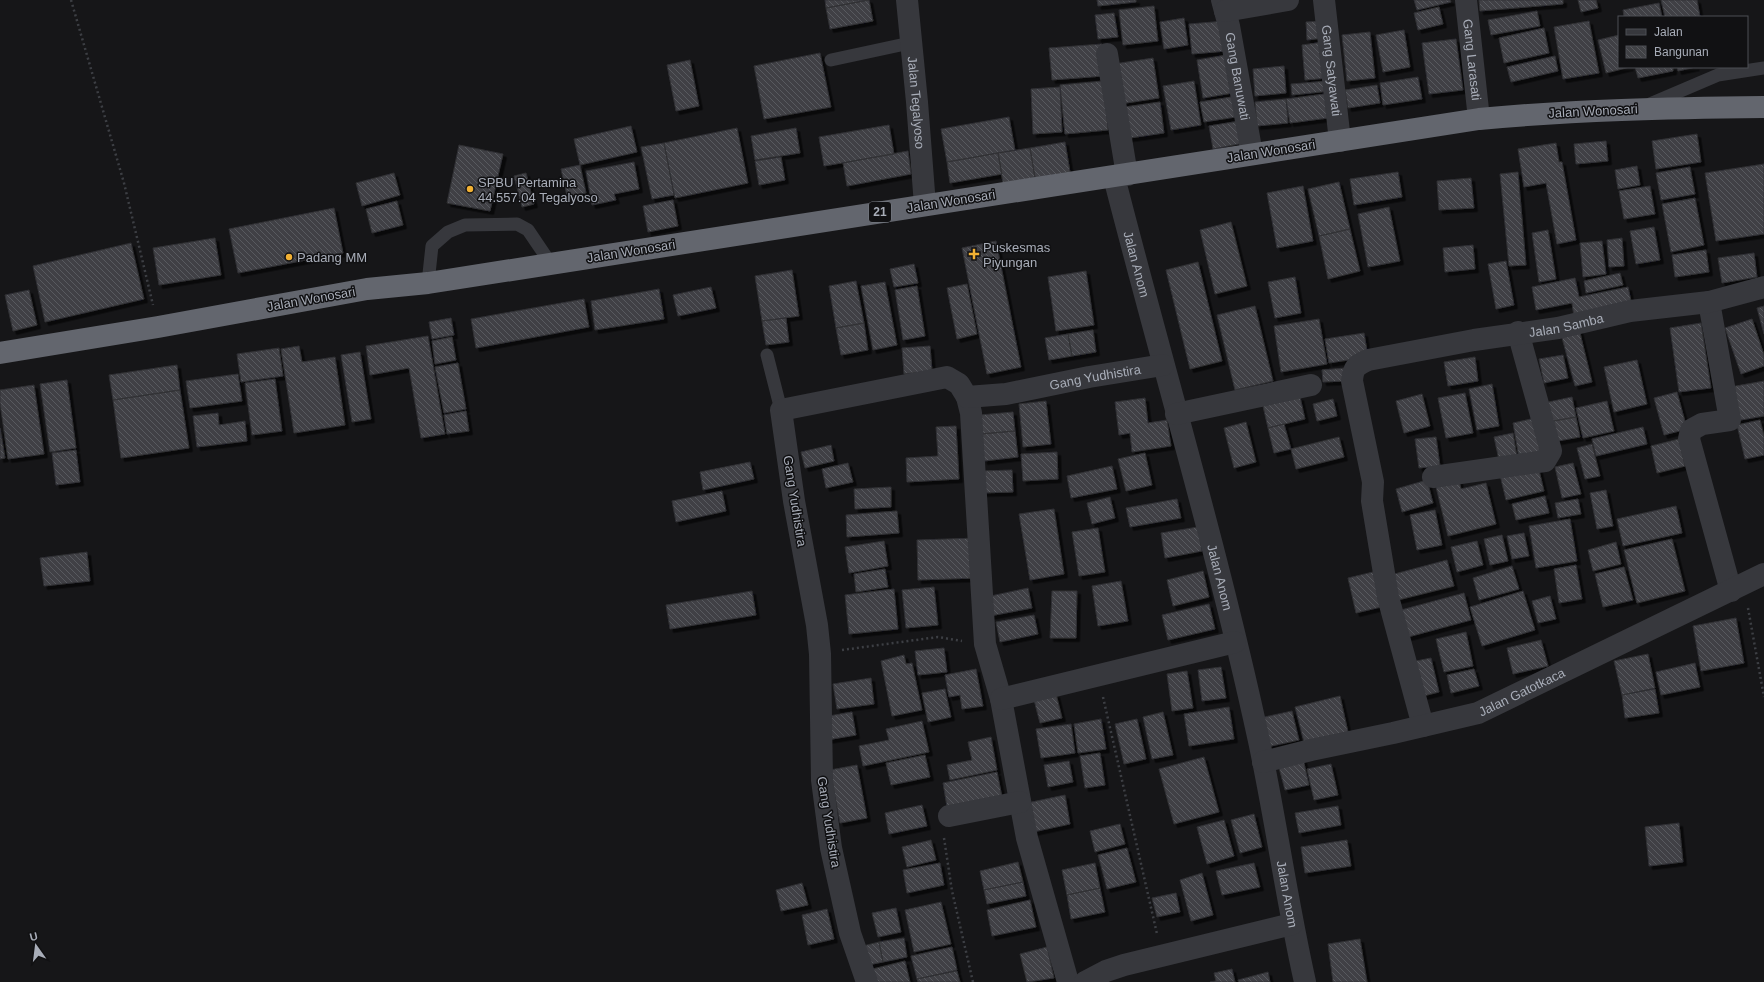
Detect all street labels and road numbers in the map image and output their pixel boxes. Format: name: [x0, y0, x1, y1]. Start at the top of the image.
street label: Gang Larasati: [1461, 18, 1484, 101]
street label: Gang Satyawati: [1319, 24, 1345, 117]
street label: Gang Banuwati: [1223, 31, 1253, 121]
street label: Jalan Tegalyoso: [905, 55, 928, 149]
street label: Jalan Wonosari: [1548, 101, 1638, 121]
street label: Jalan Wonosari: [1226, 137, 1316, 165]
street label: Jalan Wonosari: [906, 187, 996, 215]
road number: 21: [869, 202, 891, 222]
street label: Jalan Anom: [1121, 229, 1153, 299]
street label: Jalan Wonosari: [586, 237, 676, 265]
street label: Jalan Wonosari: [266, 284, 356, 314]
street label: Jalan Samba: [1528, 310, 1606, 340]
street label: Gang Yudhistira: [1048, 361, 1142, 392]
street label: Gang Yudhistira: [780, 454, 810, 548]
street label: Jalan Anom: [1205, 542, 1236, 612]
street label: Jalan Gatotkaca: [1476, 664, 1568, 719]
street label: Gang Yudhistira: [814, 775, 844, 869]
street label: Jalan Anom: [1274, 859, 1301, 929]

